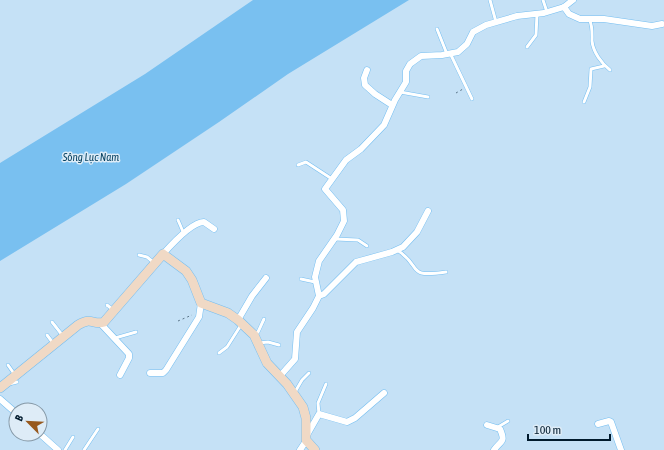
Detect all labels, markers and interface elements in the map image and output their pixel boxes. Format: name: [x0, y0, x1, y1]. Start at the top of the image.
water label: Sông Lục Nam: [62, 151, 119, 164]
north arrow: [8, 402, 48, 442]
text: B: [12, 412, 26, 423]
scale bar: [528, 416, 610, 442]
text: 100 m: [534, 423, 561, 437]

